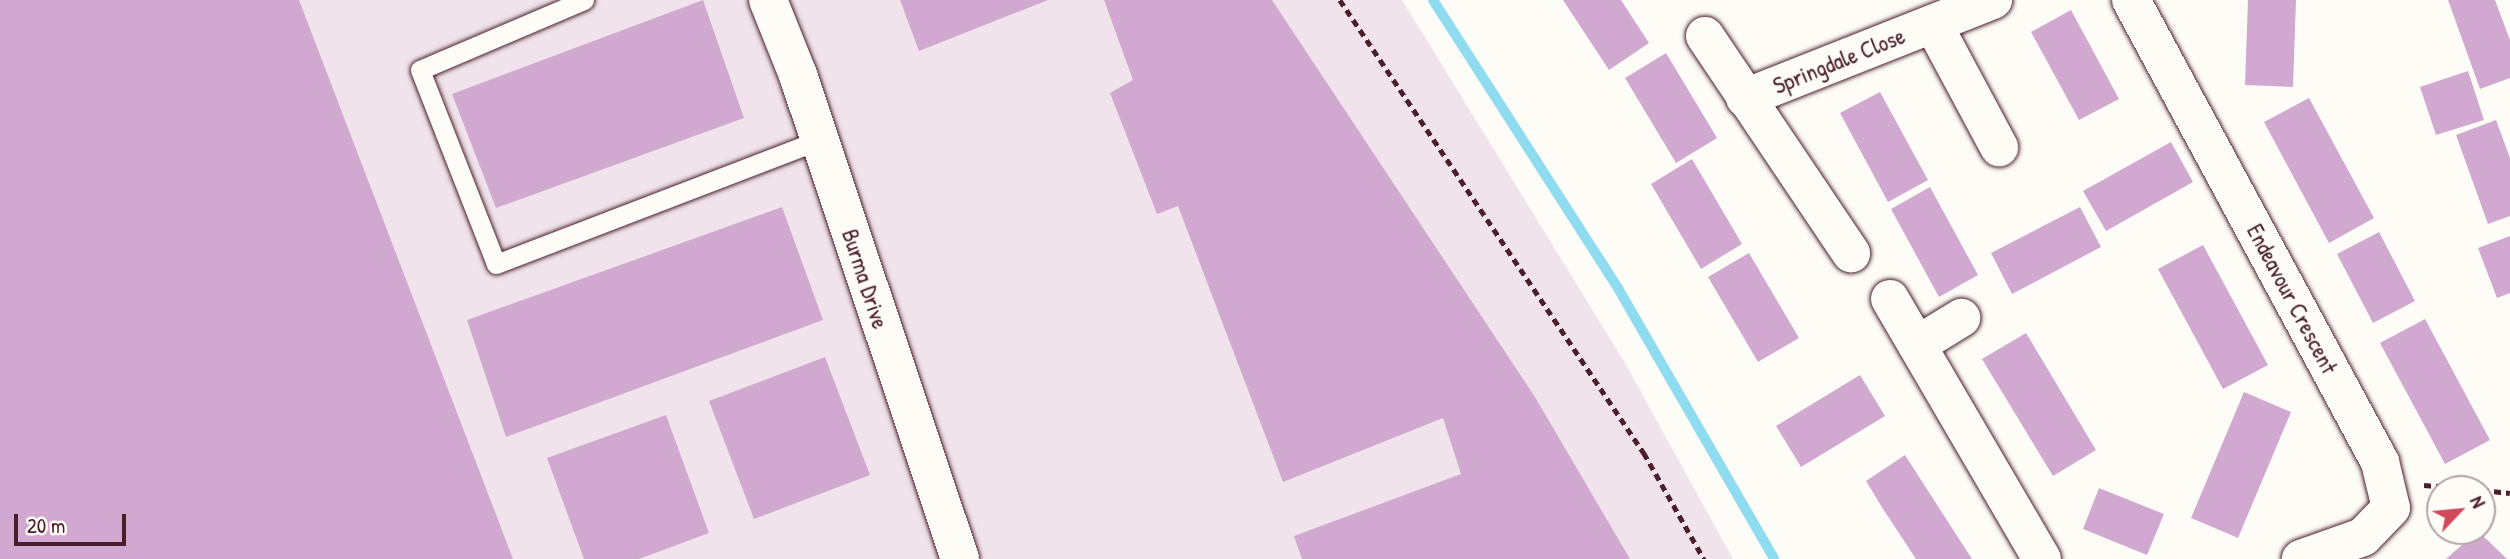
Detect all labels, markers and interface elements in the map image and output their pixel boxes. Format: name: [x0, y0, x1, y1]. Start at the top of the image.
street label: Springdale Close: [1769, 22, 1909, 100]
street label: Endeavour Crescent: [2241, 220, 2343, 378]
street label: Burma Drive: [836, 226, 894, 332]
north arrow: [2426, 475, 2496, 545]
text: N: [2464, 491, 2492, 512]
scale bar: [18, 500, 130, 544]
text: 20 m: [27, 511, 65, 540]

